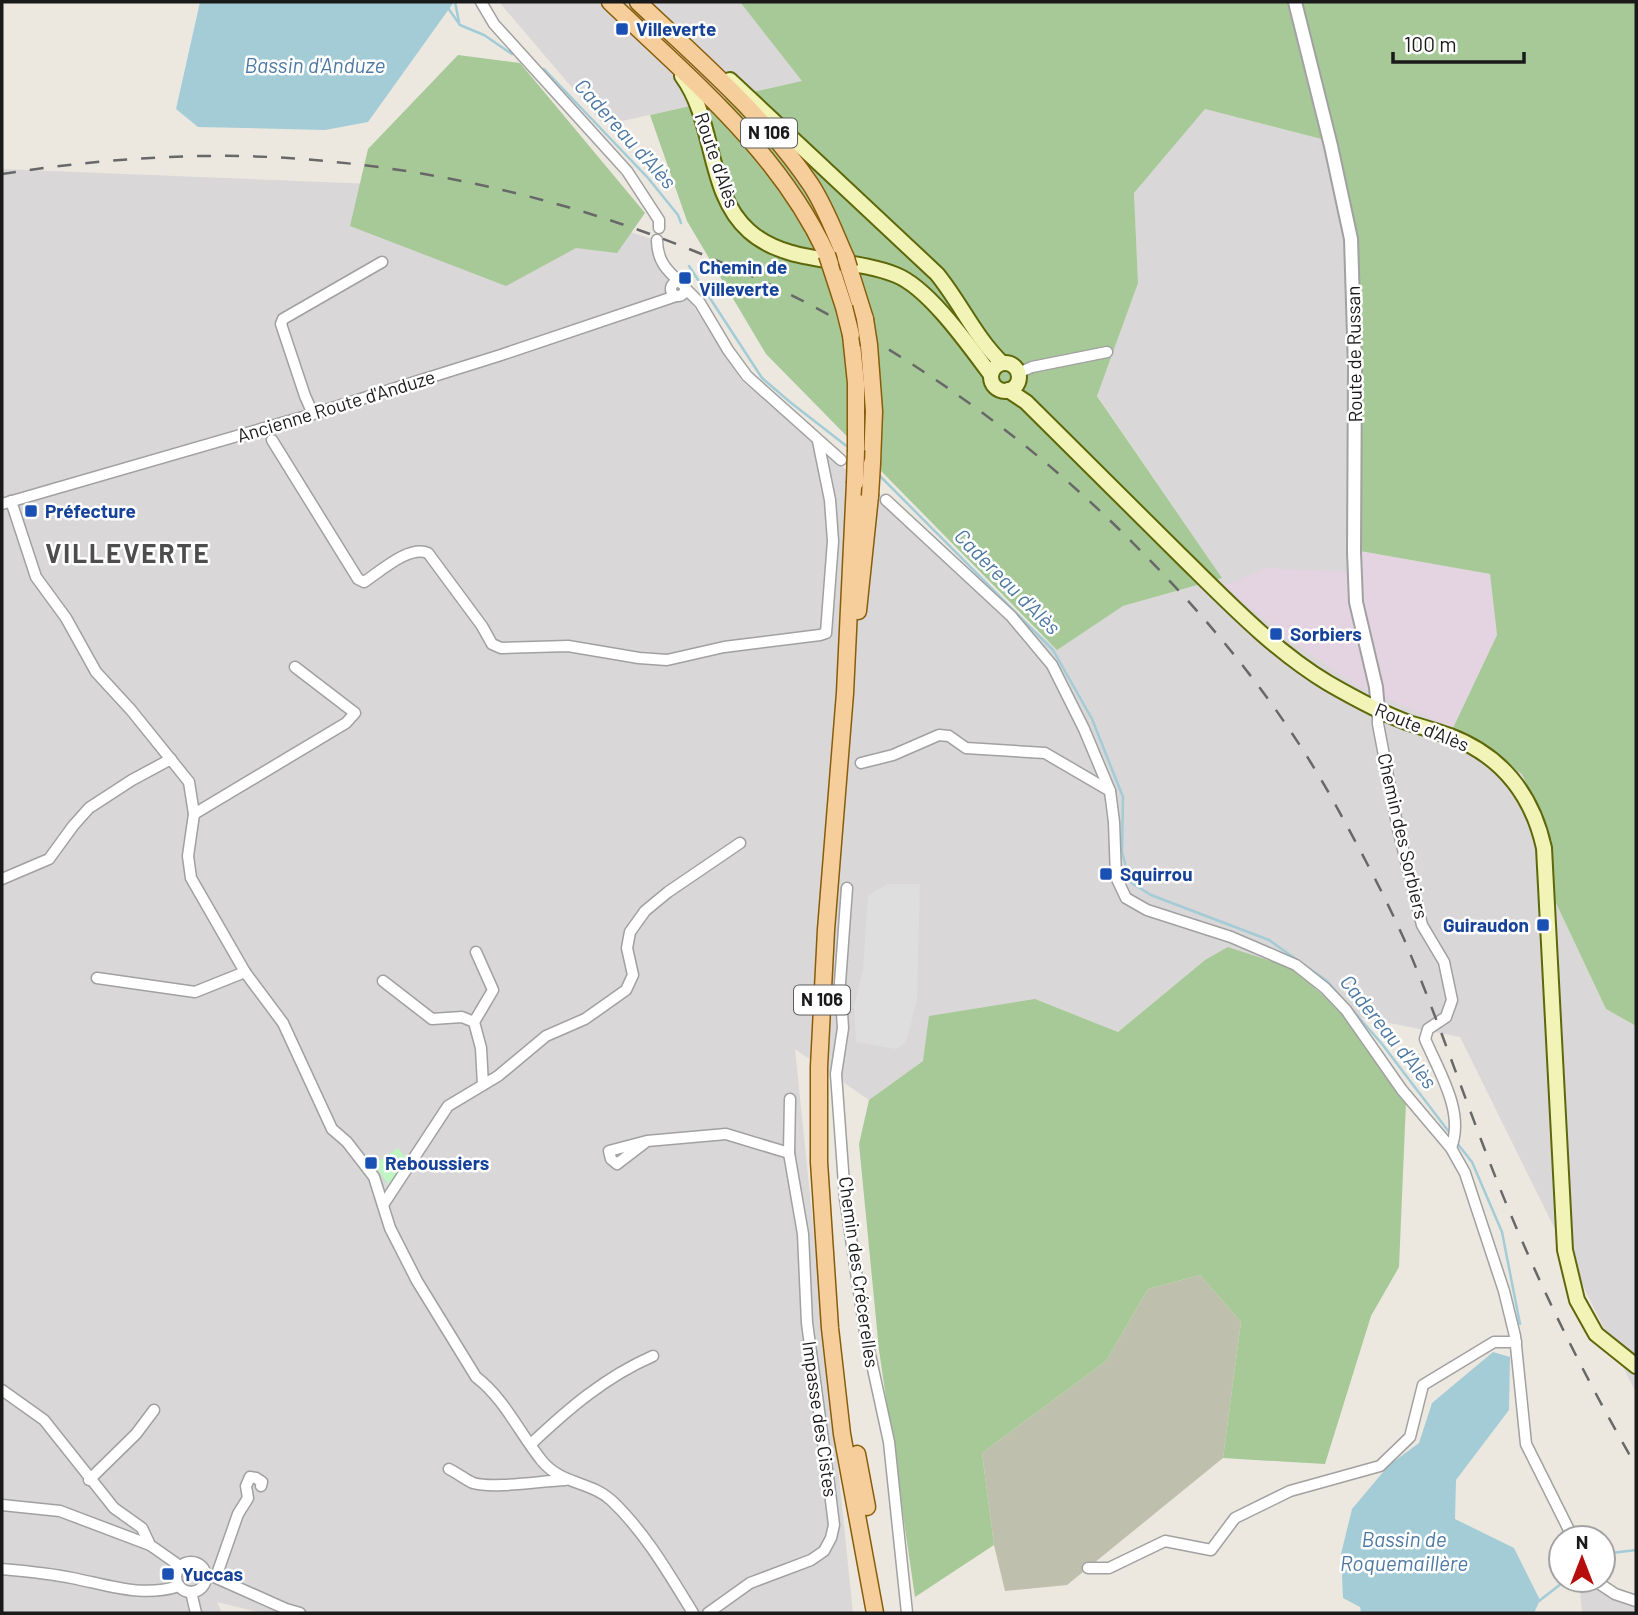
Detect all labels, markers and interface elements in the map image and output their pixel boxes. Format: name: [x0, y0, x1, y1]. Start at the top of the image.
place label: Villeverte: [636, 17, 716, 40]
marker: Villeverte: [614, 21, 630, 37]
scale bar: [1393, 21, 1524, 65]
text: 100 m: [1404, 31, 1457, 56]
water label: Bassin d'Anduze: [245, 52, 385, 77]
water label: Cadereau d'Alès: [570, 73, 682, 193]
street label: Route d'Alès: [690, 109, 745, 211]
road number: N 106: [741, 118, 797, 148]
place label: Chemin de Villeverte: [699, 255, 787, 300]
marker: Chemin de Villeverte: [677, 270, 693, 286]
street label: Route de Russan: [1341, 285, 1366, 423]
street label: Ancienne Route d'Anduze: [234, 364, 438, 447]
place label: Préfecture: [45, 499, 136, 522]
marker: Préfecture: [23, 503, 39, 519]
water label: Cadereau d'Alès: [950, 523, 1066, 639]
district label: VILLEVERTE: [45, 537, 211, 568]
place label: Sorbiers: [1290, 622, 1362, 645]
marker: Sorbiers: [1268, 626, 1284, 642]
street label: Route d'Alès: [1372, 697, 1473, 756]
street label: Chemin des Sorbiers: [1373, 751, 1434, 921]
place label: Squirrou: [1120, 862, 1193, 885]
marker: Squirrou: [1098, 866, 1114, 882]
place label: Guiraudon: [1443, 913, 1529, 936]
marker: Guiraudon: [1535, 917, 1551, 933]
water label: Cadereau d'Alès: [1336, 969, 1443, 1093]
road number: N 106: [794, 986, 850, 1015]
place label: Reboussiers: [385, 1151, 489, 1174]
marker: Reboussiers: [363, 1155, 379, 1171]
street label: Chemin des Crécerelles: [835, 1175, 884, 1369]
street label: Impasse des Cistes: [798, 1339, 843, 1498]
north arrow: [1547, 1524, 1617, 1594]
water label: Bassin de Roquemaillère: [1340, 1526, 1468, 1575]
text: N: [1576, 1530, 1588, 1553]
place label: Yuccas: [182, 1562, 243, 1585]
marker: Yuccas: [160, 1566, 176, 1582]

